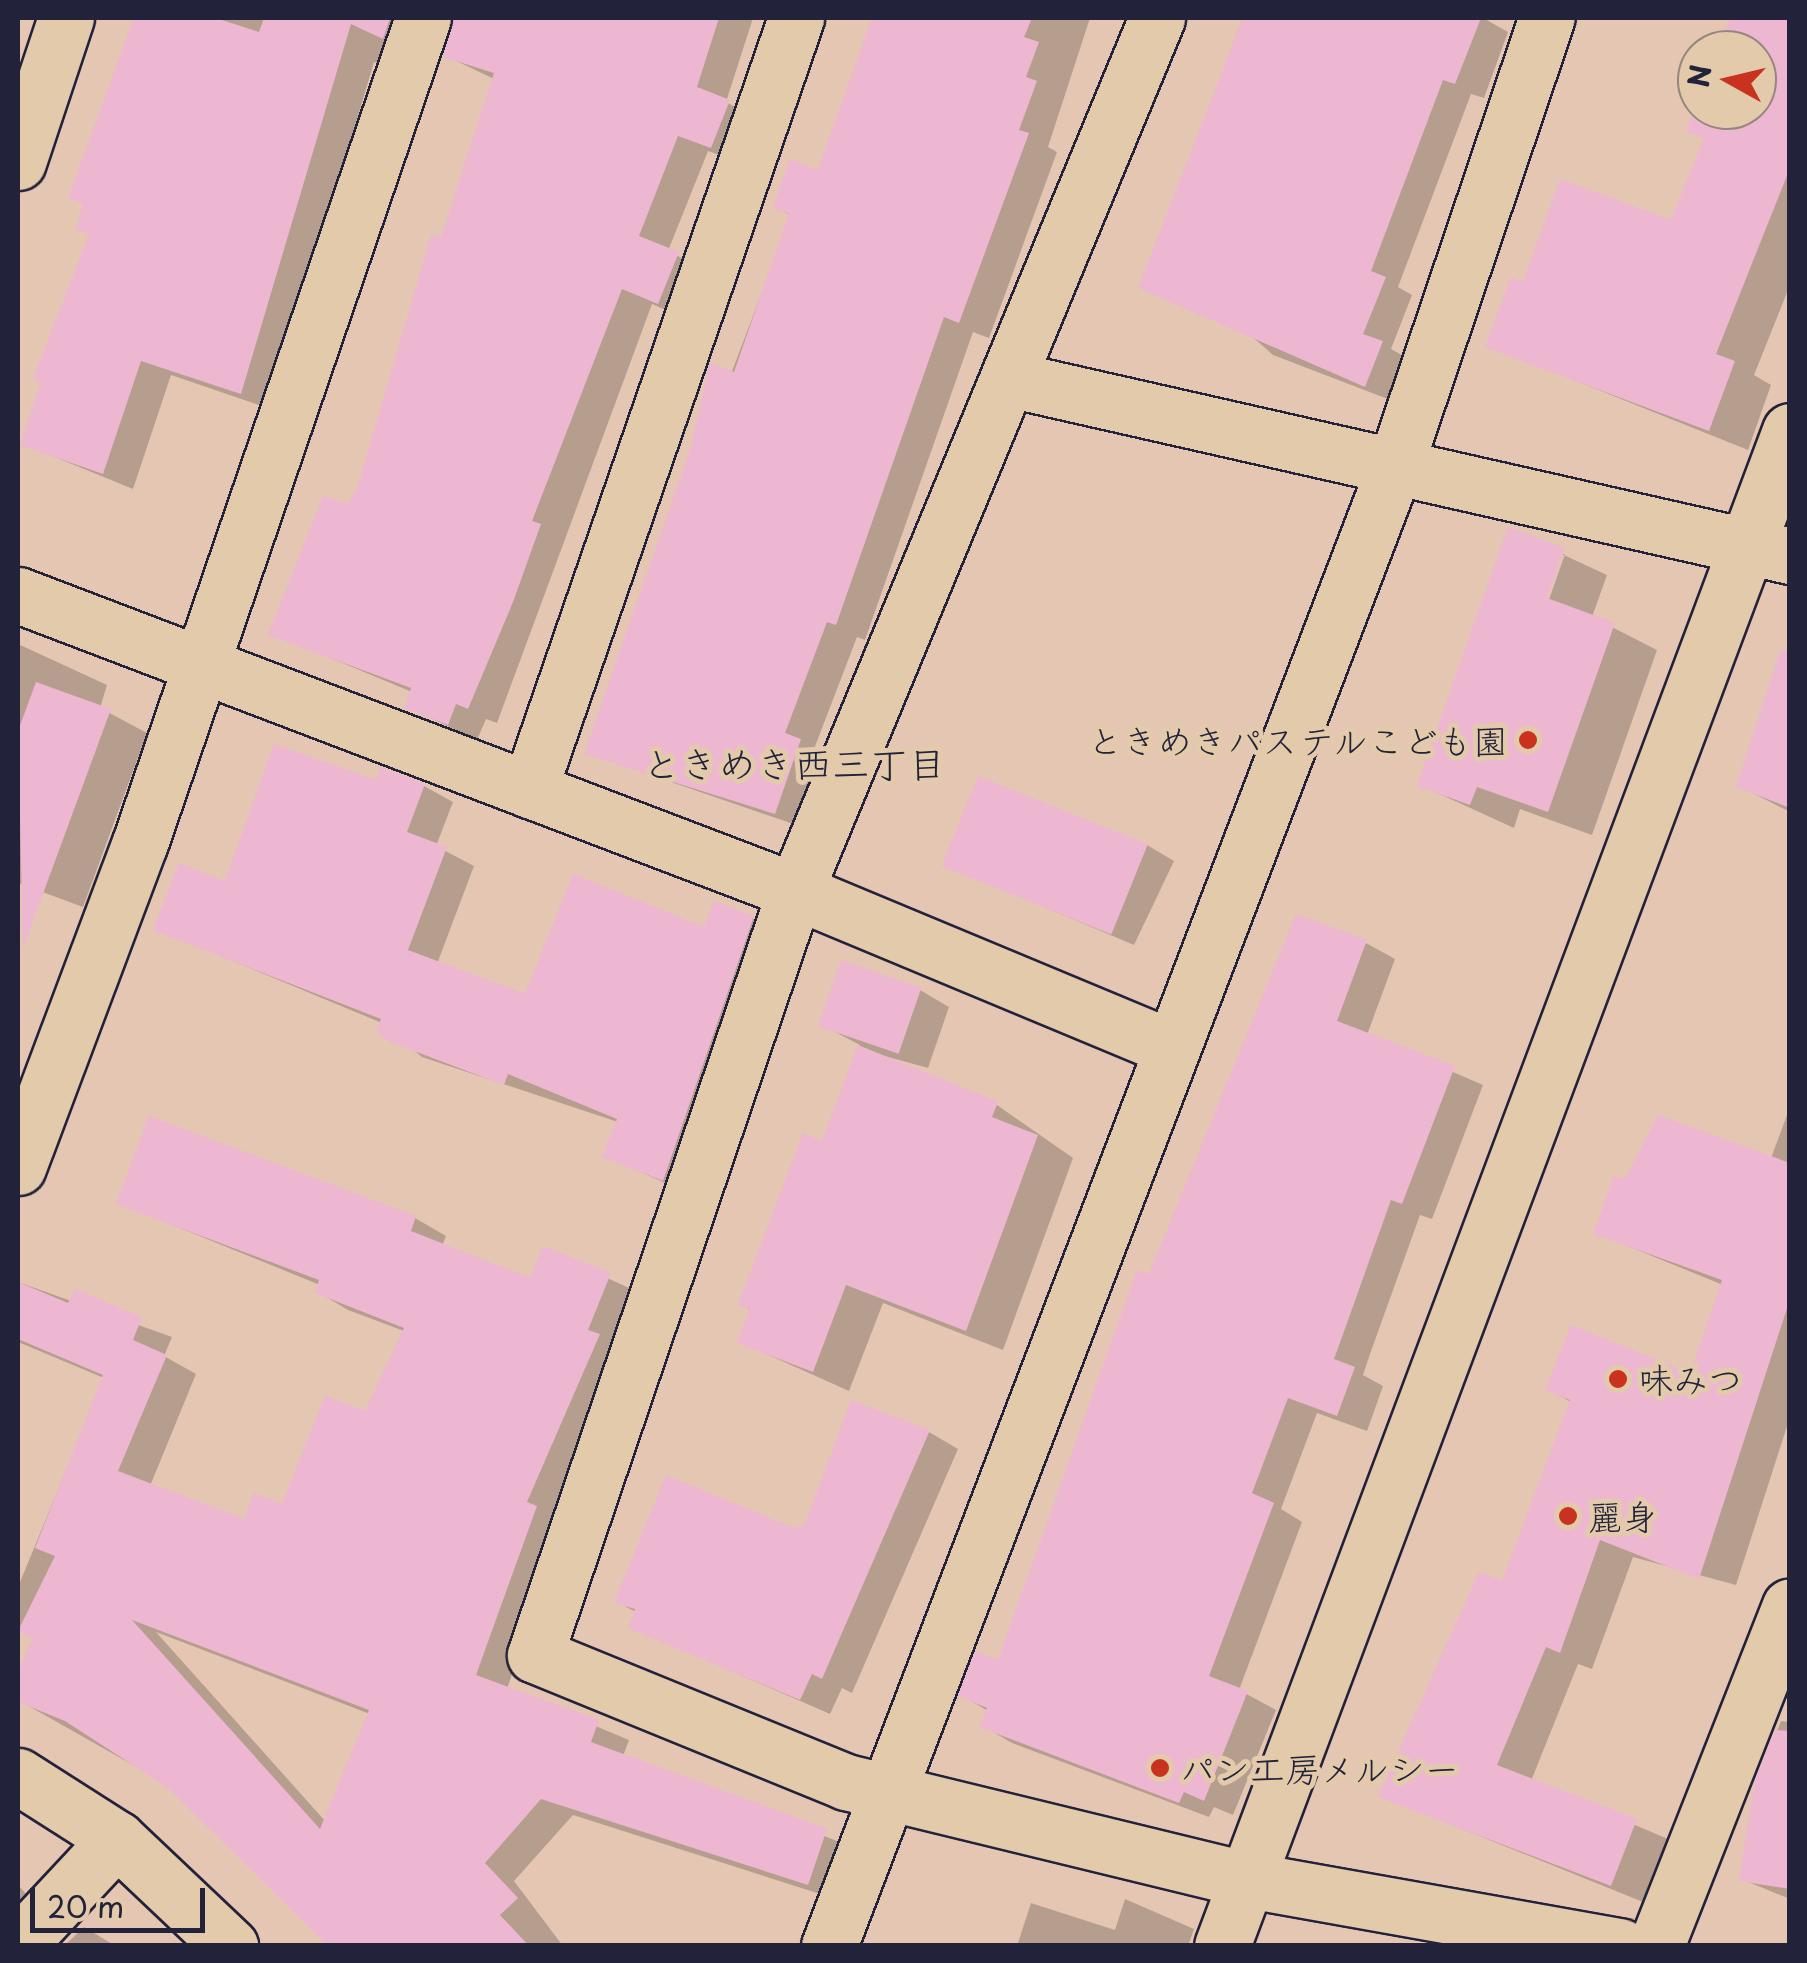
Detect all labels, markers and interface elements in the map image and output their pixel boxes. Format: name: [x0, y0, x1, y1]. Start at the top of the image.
north arrow: [1677, 30, 1777, 130]
text: N: [1676, 62, 1722, 90]
place label: ときめきパステルこども園: [1088, 719, 1508, 761]
marker: ときめきパステルこども園: [1517, 729, 1539, 751]
district label: ときめき西三丁目: [642, 740, 946, 786]
place label: 味みつ: [1638, 1358, 1743, 1400]
marker: 味みつ: [1607, 1368, 1629, 1390]
place label: 麗身: [1588, 1495, 1658, 1537]
marker: 麗身: [1557, 1505, 1579, 1527]
place label: パン工房メルシー: [1180, 1747, 1460, 1789]
marker: パン工房メルシー: [1149, 1757, 1171, 1779]
scale bar: [35, 1868, 210, 1930]
text: 20 m: [47, 1883, 124, 1928]

